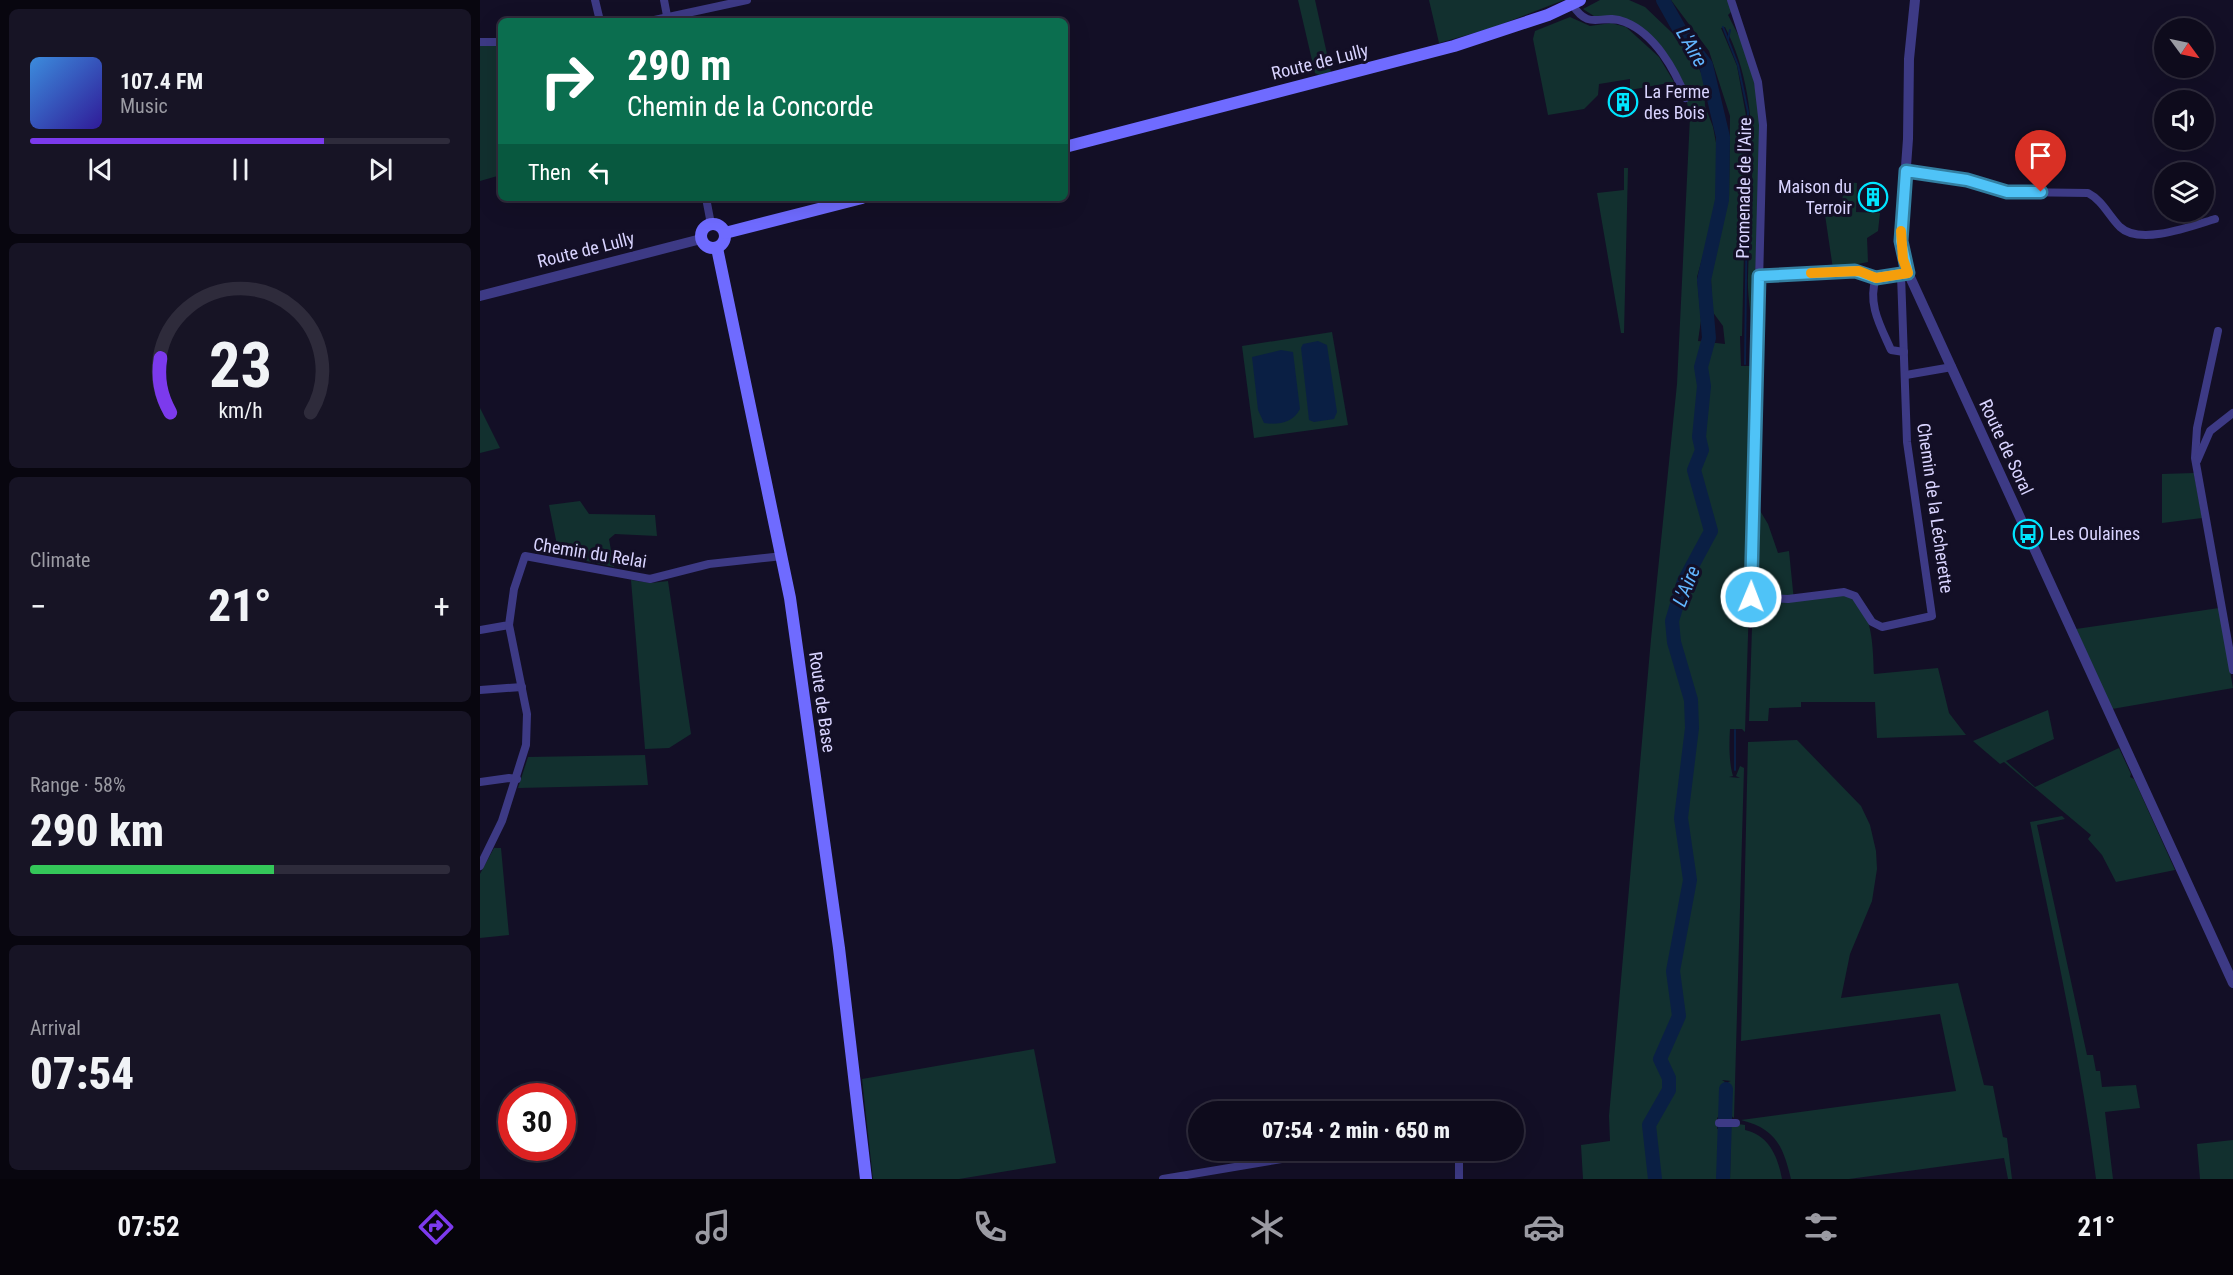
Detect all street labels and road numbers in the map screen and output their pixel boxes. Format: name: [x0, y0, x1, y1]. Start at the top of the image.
street label: Route de Lully: [1269, 39, 1371, 84]
street label: Promenade de l'Aire: [1732, 117, 1755, 259]
street label: Route de Lully: [535, 227, 637, 272]
street label: Route de Soral: [1975, 396, 2038, 498]
street label: Chemin de la Lécherette: [1913, 422, 1958, 594]
street label: Chemin du Relai: [532, 533, 648, 572]
street label: Route de Base: [805, 650, 840, 754]

